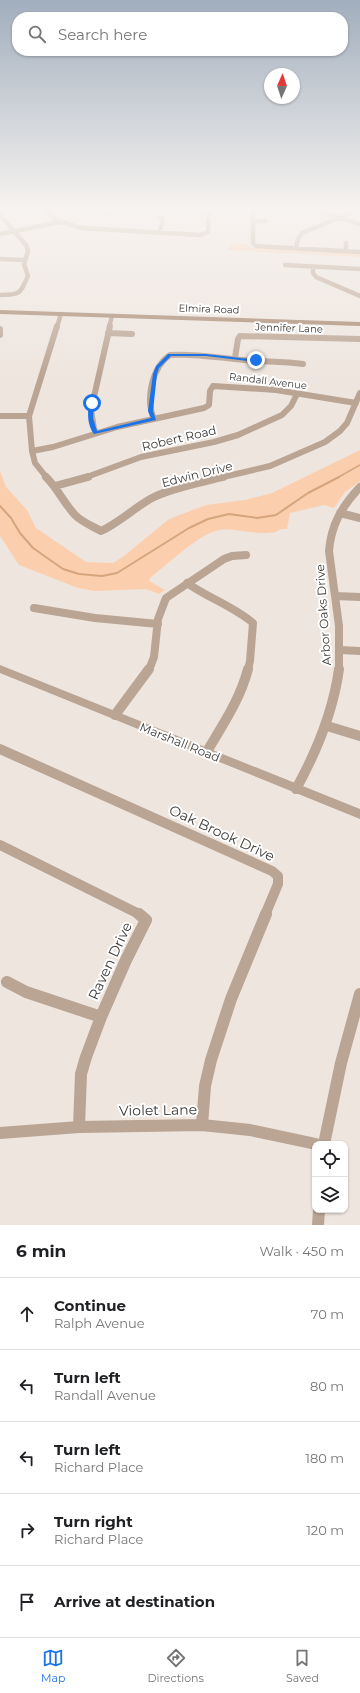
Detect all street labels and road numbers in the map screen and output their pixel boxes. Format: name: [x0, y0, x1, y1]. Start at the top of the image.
street label: Elmira Road: [178, 301, 240, 317]
street label: Jennifer Lane: [254, 320, 323, 336]
street label: Randall Avenue: [228, 370, 308, 392]
street label: Robert Road: [140, 422, 218, 454]
street label: Edwin Drive: [160, 458, 234, 490]
street label: Arbor Oaks Drive: [312, 564, 334, 666]
street label: Marshall Road: [138, 719, 222, 765]
street label: Oak Brook Drive: [166, 801, 278, 865]
street label: Raven Drive: [84, 919, 136, 1003]
street label: Violet Lane: [119, 1100, 197, 1120]

